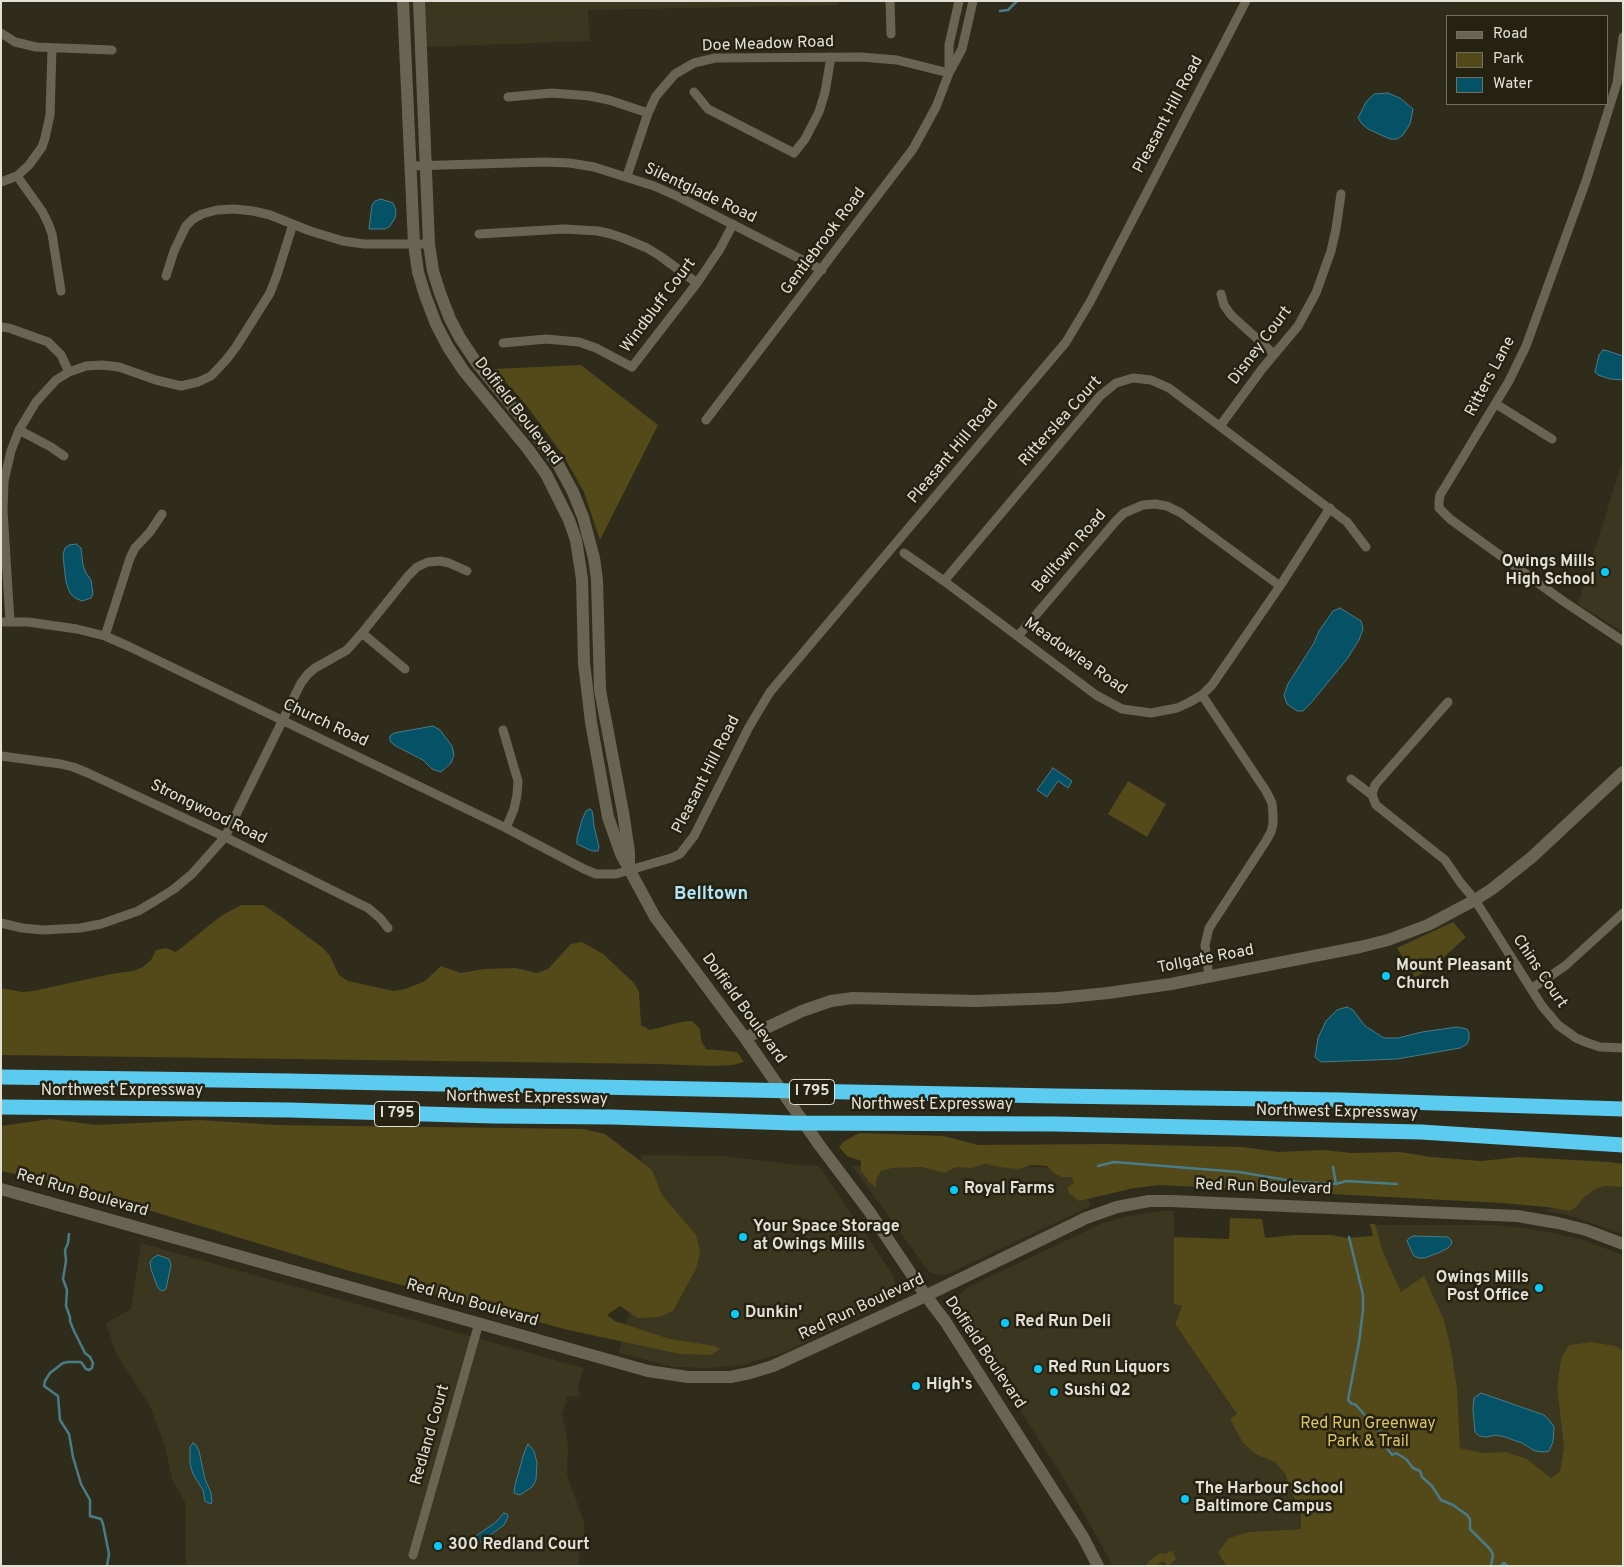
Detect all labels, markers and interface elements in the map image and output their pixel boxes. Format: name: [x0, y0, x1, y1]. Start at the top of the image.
legend: [1446, 15, 1609, 105]
text: Road: [1493, 25, 1528, 44]
street label: Doe Meadow Road: [702, 33, 834, 57]
text: Park: [1493, 50, 1524, 69]
street label: Pleasant Hill Road: [1130, 53, 1208, 177]
text: Water: [1493, 75, 1532, 94]
street label: Silentglade Road: [641, 160, 759, 228]
street label: Gentlebrook Road: [777, 185, 871, 299]
street label: Windbluff Court: [617, 255, 701, 357]
street label: Disney Court: [1225, 303, 1297, 389]
street label: Ritters Lane: [1462, 334, 1520, 420]
street label: Dolfield Boulevard: [469, 354, 565, 470]
street label: Ritterslea Court: [1016, 373, 1106, 471]
street label: Pleasant Hill Road: [905, 396, 1003, 508]
street label: Belltown Road: [1029, 507, 1111, 597]
place label: Owings Mills High School: [1502, 553, 1595, 591]
marker: Owings Mills High School: [1599, 566, 1611, 578]
street label: Meadowlea Road: [1020, 614, 1130, 700]
street label: Church Road: [279, 696, 371, 752]
street label: Pleasant Hill Road: [669, 713, 745, 837]
street label: Strongwood Road: [147, 776, 269, 850]
district label: Belltown: [674, 884, 748, 906]
street label: Chins Court: [1507, 932, 1571, 1012]
street label: Tollgate Road: [1156, 941, 1256, 979]
street label: Dolfield Boulevard: [697, 950, 789, 1068]
place label: Mount Pleasant Church: [1396, 957, 1512, 995]
marker: Mount Pleasant Church: [1380, 970, 1392, 982]
road number: I 795: [790, 1080, 834, 1104]
street label: Northwest Expressway: [41, 1082, 203, 1102]
street label: Northwest Expressway: [446, 1088, 608, 1110]
street label: Northwest Expressway: [851, 1096, 1013, 1116]
road number: I 795: [374, 1102, 420, 1126]
street label: Northwest Expressway: [1256, 1102, 1418, 1124]
street label: Red Run Boulevard: [14, 1166, 150, 1222]
street label: Red Run Boulevard: [1194, 1176, 1332, 1200]
place label: Royal Farms: [964, 1180, 1055, 1200]
marker: Royal Farms: [948, 1184, 960, 1196]
place label: Your Space Storage at Owings Mills: [753, 1218, 900, 1256]
marker: Your Space Storage at Owings Mills: [737, 1231, 749, 1243]
place label: Owings Mills Post Office: [1436, 1269, 1529, 1307]
street label: Red Run Boulevard: [796, 1270, 928, 1346]
street label: Red Run Boulevard: [404, 1276, 540, 1332]
marker: Owings Mills Post Office: [1533, 1282, 1545, 1294]
street label: Dolfield Boulevard: [939, 1293, 1029, 1413]
place label: Dunkin': [745, 1304, 802, 1324]
marker: Dunkin': [729, 1308, 741, 1320]
place label: Red Run Deli: [1015, 1313, 1111, 1333]
marker: Red Run Deli: [999, 1317, 1011, 1329]
place label: Red Run Liquors: [1048, 1359, 1170, 1379]
marker: Red Run Liquors: [1032, 1363, 1044, 1375]
place label: High's: [926, 1376, 973, 1396]
marker: High's: [910, 1380, 922, 1392]
street label: Redland Court: [407, 1382, 455, 1488]
place label: Sushi Q2: [1064, 1382, 1131, 1402]
marker: Sushi Q2: [1048, 1386, 1060, 1398]
park label: Red Run Greenway Park & Trail: [1300, 1415, 1436, 1453]
place label: The Harbour School Baltimore Campus: [1195, 1480, 1343, 1518]
marker: The Harbour School Baltimore Campus: [1179, 1493, 1191, 1505]
place label: 300 Redland Court: [448, 1536, 590, 1556]
marker: 300 Redland Court: [432, 1540, 444, 1552]

